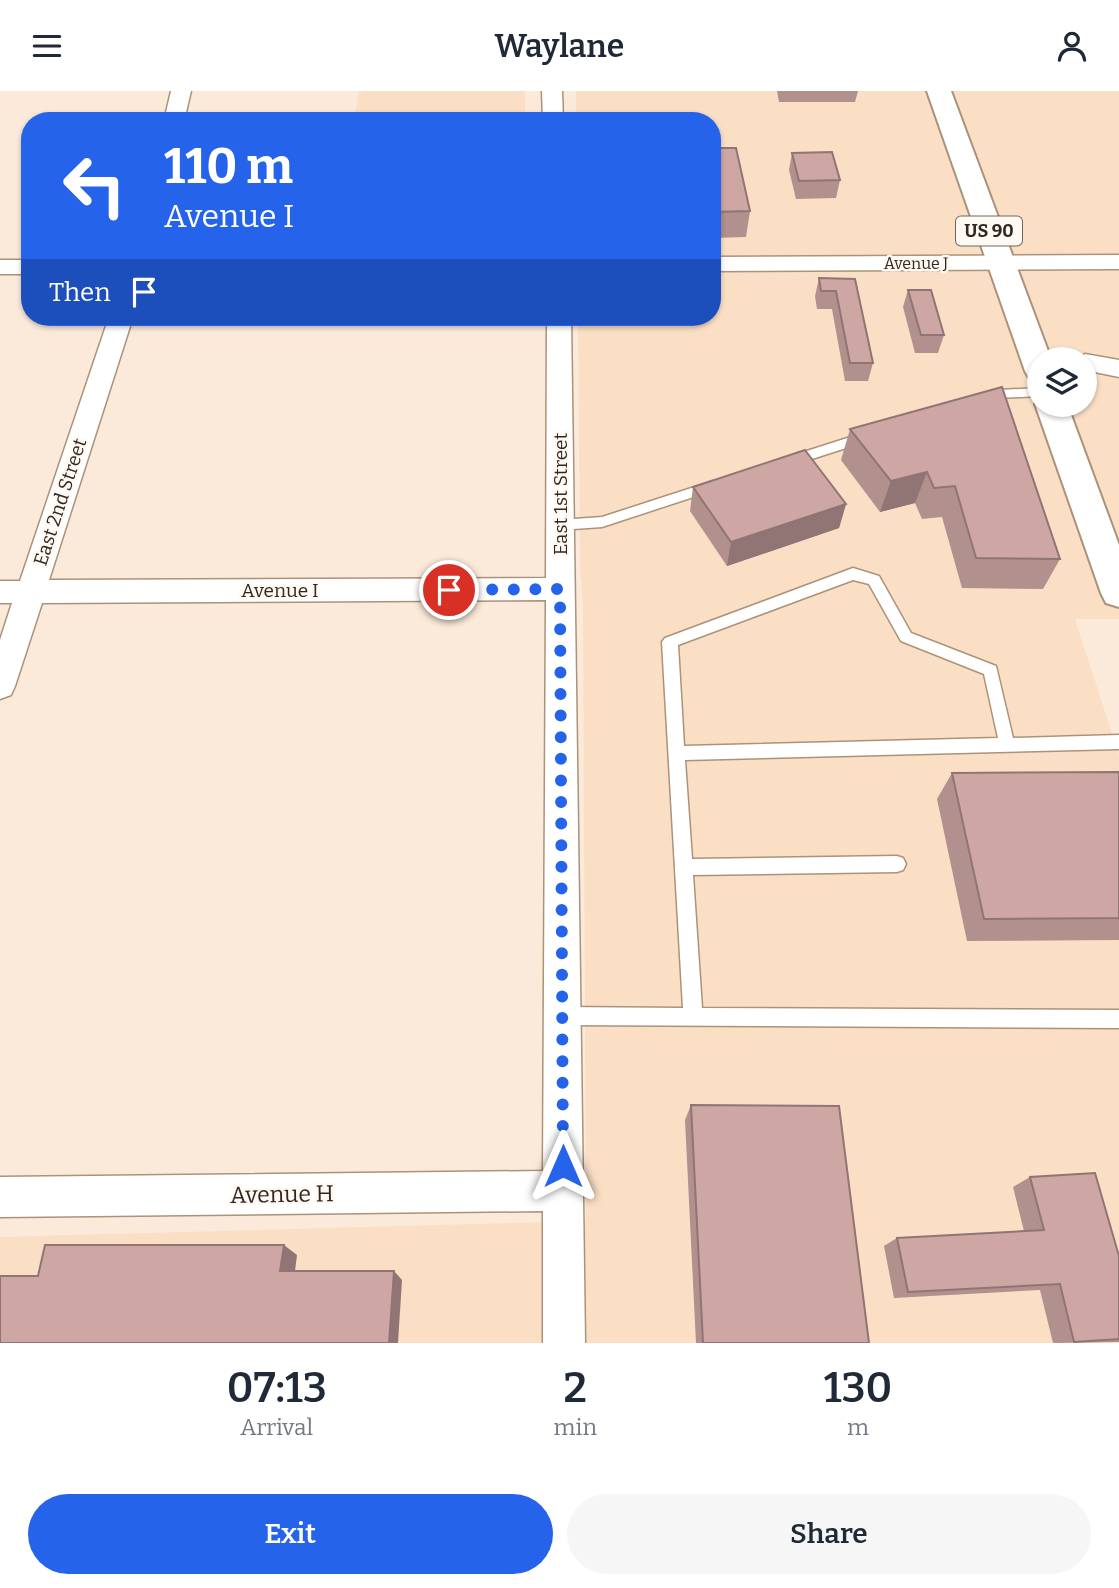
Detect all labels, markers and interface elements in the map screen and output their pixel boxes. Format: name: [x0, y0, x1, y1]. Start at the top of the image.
icon: menu: [28, 27, 66, 65]
text: Waylane: [495, 27, 624, 65]
icon: person: [1053, 27, 1091, 65]
text: 110 m: [164, 137, 293, 196]
icon: left: [49, 140, 140, 231]
text: Avenue I: [164, 197, 294, 235]
road number: US 90: [956, 216, 1022, 245]
street label: Avenue J: [884, 254, 948, 273]
icon: arrive: [125, 273, 163, 311]
text: Then: [49, 277, 111, 308]
map controls: [1027, 347, 1097, 417]
button: layers: [1027, 347, 1097, 417]
street label: East 1st Street: [549, 433, 572, 555]
street label: East 2nd Street: [29, 435, 91, 569]
pin: [419, 560, 479, 620]
icon: arrive: [430, 571, 468, 609]
street label: Avenue I: [241, 579, 319, 602]
position arrow: [526, 1129, 600, 1203]
street label: Avenue H: [230, 1179, 334, 1209]
text: 07:13: [227, 1363, 327, 1413]
text: 2: [564, 1363, 587, 1413]
text: 130: [824, 1363, 892, 1413]
text: Arrival: [240, 1413, 313, 1441]
text: min: [554, 1413, 597, 1441]
text: m: [847, 1413, 869, 1441]
button: Exit: [28, 1494, 553, 1574]
button: Share: [567, 1494, 1091, 1574]

